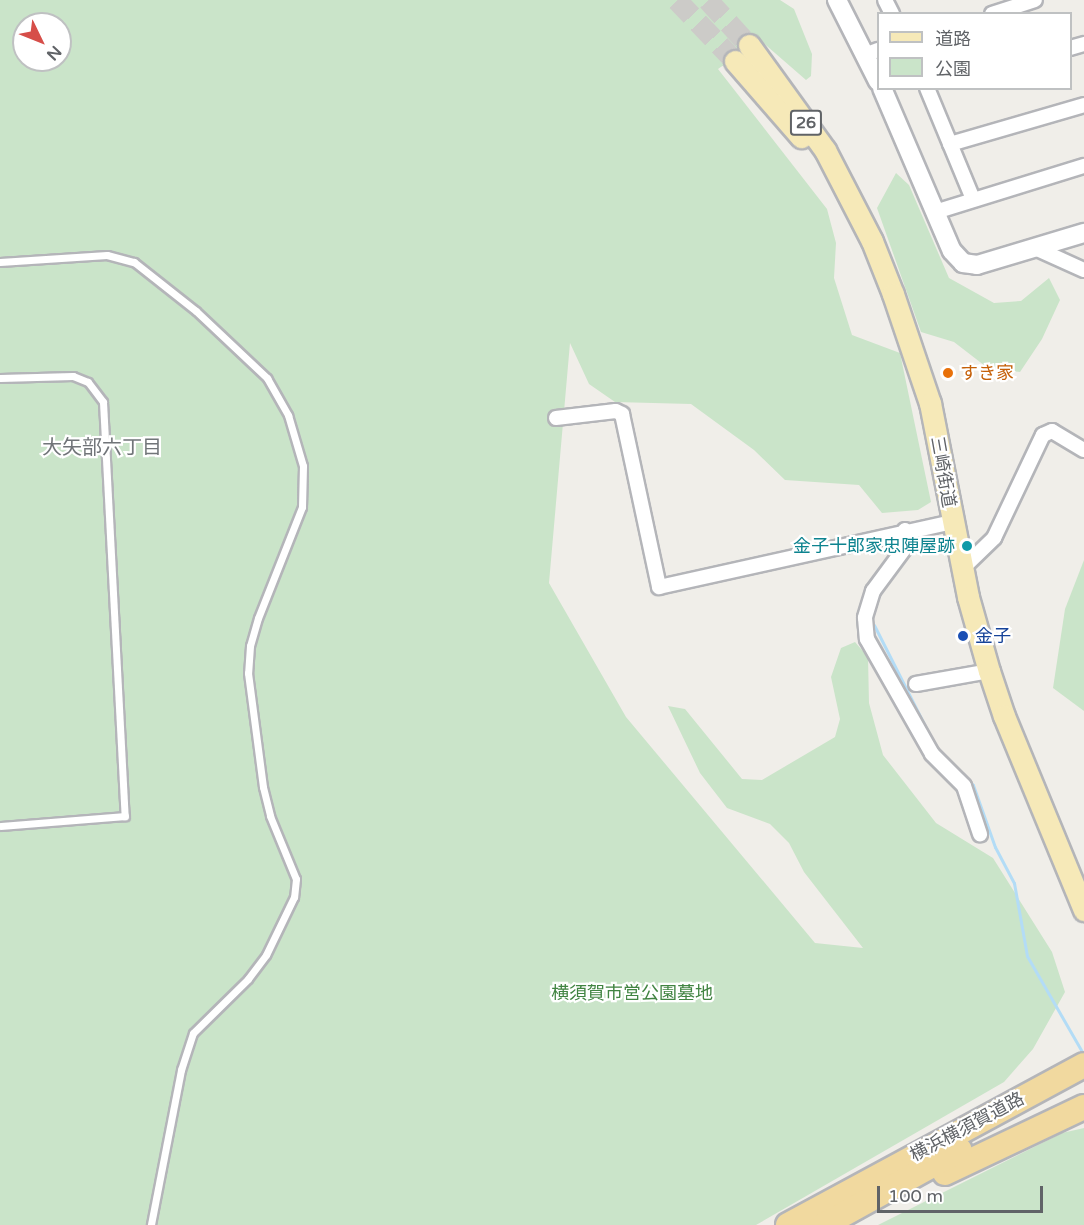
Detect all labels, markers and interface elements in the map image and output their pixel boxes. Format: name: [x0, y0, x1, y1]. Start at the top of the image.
north arrow: [12, 12, 72, 72]
legend: [877, 12, 1072, 90]
text: 道路: [935, 28, 971, 50]
text: N: [42, 41, 65, 64]
text: 公園: [935, 58, 971, 80]
road number: 26: [790, 110, 822, 136]
place label: すき家: [960, 362, 1014, 384]
marker: すき家: [941, 366, 955, 380]
street label: 三崎街道: [926, 435, 960, 509]
district label: 大矢部六丁目: [42, 436, 162, 460]
place label: 金子十郎家忠陣屋跡: [793, 535, 955, 557]
marker: 金子十郎家忠陣屋跡: [960, 539, 974, 553]
place label: 金子: [975, 625, 1011, 647]
marker: 金子: [956, 629, 970, 643]
park label: 横須賀市営公園墓地: [551, 982, 713, 1004]
street label: 横浜横須賀道路: [906, 1088, 1028, 1166]
scale bar: [880, 1174, 1046, 1212]
text: 100 m: [888, 1185, 943, 1207]

